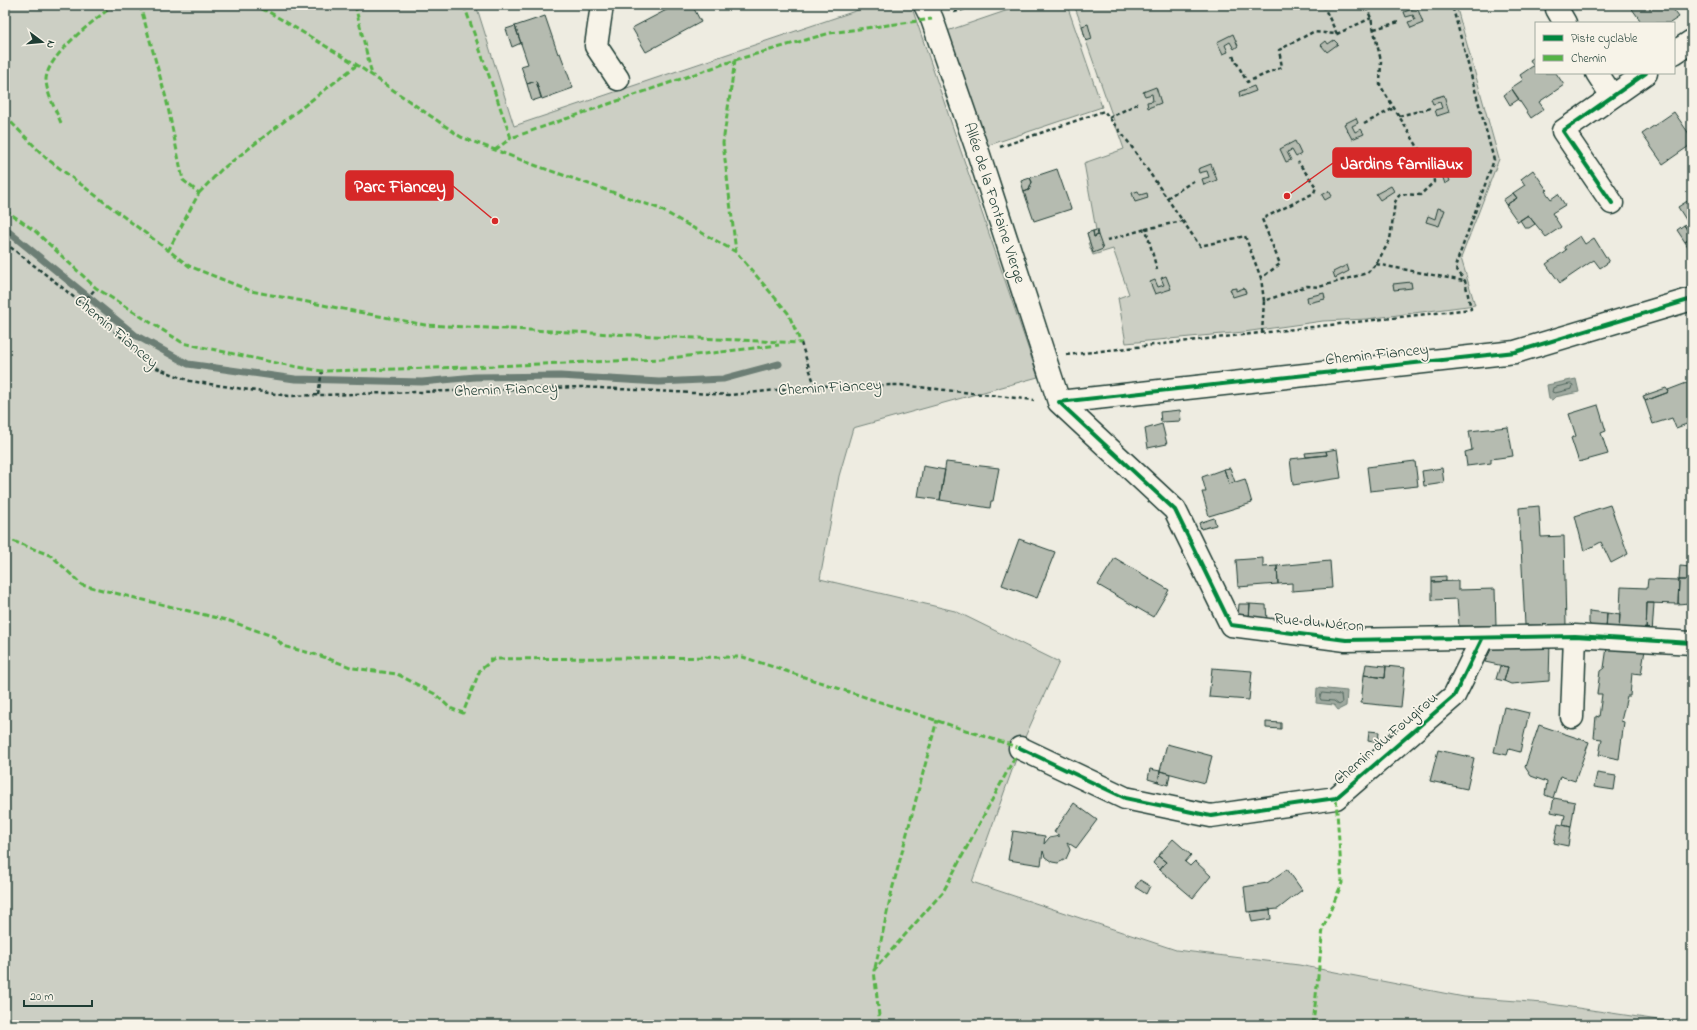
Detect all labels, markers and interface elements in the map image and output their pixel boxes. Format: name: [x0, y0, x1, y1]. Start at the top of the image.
north arrow: [22, 22, 62, 62]
legend: [1535, 22, 1675, 74]
text: Piste cyclable: [1571, 30, 1638, 49]
text: N: [42, 39, 59, 50]
text: Chemin: [1571, 50, 1606, 68]
street label: Allée de la Fontaine Vierge: [957, 119, 1032, 287]
callout: Jardins familiaux: [1333, 148, 1471, 177]
text: Jardins familiaux: [1341, 152, 1464, 177]
callout: Parc Fiancey: [346, 171, 453, 200]
text: Parc Fiancey: [354, 175, 446, 202]
street label: Chemin Fiancey: [69, 289, 164, 375]
street label: Chemin Fiancey: [1324, 338, 1430, 372]
street label: Chemin Fiancey: [778, 373, 882, 403]
street label: Chemin Fiancey: [454, 376, 558, 404]
street label: Rue du Néron: [1273, 607, 1365, 639]
street label: Chemin du Fougirou: [1328, 687, 1444, 791]
scale bar: [24, 982, 92, 1008]
text: 20 m: [30, 988, 53, 1006]

